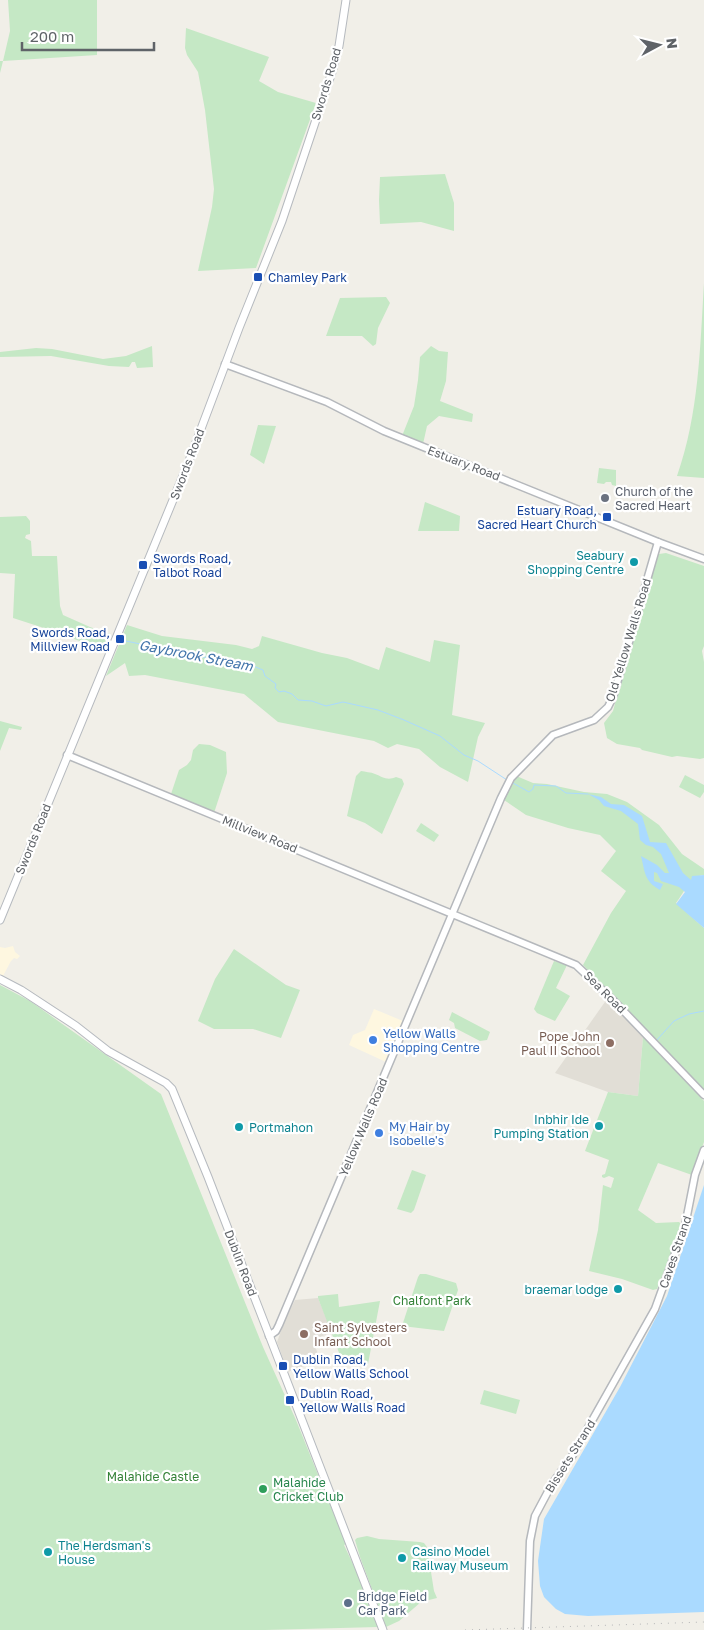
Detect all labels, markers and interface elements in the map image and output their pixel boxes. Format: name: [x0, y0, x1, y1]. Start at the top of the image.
scale bar: [22, 20, 155, 52]
north arrow: [634, 20, 684, 70]
text: 200 m: [30, 27, 74, 45]
text: N: [663, 37, 681, 50]
street label: Swords Road: [308, 46, 344, 122]
place label: Chamley Park: [268, 270, 347, 285]
marker: Chamley Park: [252, 271, 264, 283]
street label: Swords Road: [167, 426, 207, 502]
street label: Estuary Road: [426, 442, 502, 484]
place label: Church of the Sacred Heart: [615, 484, 693, 513]
marker: Church of the Sacred Heart: [599, 492, 611, 504]
place label: Estuary Road, Sacred Heart Church: [477, 503, 597, 532]
marker: Estuary Road, Sacred Heart Church: [601, 511, 613, 523]
place label: Seabury Shopping Centre: [527, 548, 624, 577]
place label: Swords Road, Talbot Road: [153, 551, 232, 580]
marker: Seabury Shopping Centre: [628, 556, 640, 568]
marker: Swords Road, Talbot Road: [137, 559, 149, 571]
street label: Old Yellow Walls Road: [602, 576, 654, 704]
place label: Swords Road, Millview Road: [30, 625, 110, 654]
marker: Swords Road, Millview Road: [114, 633, 126, 645]
water label: Gaybrook Stream: [138, 636, 255, 674]
street label: Swords Road: [12, 801, 54, 877]
street label: Millview Road: [220, 812, 300, 856]
street label: Sea Road: [581, 968, 629, 1016]
place label: Yellow Walls Shopping Centre: [383, 1026, 480, 1055]
place label: Pope John Paul II School: [521, 1029, 600, 1058]
marker: Yellow Walls Shopping Centre: [367, 1034, 379, 1046]
marker: Pope John Paul II School: [604, 1037, 616, 1049]
street label: Yellow Walls Road: [336, 1076, 390, 1178]
place label: Inbhir Ide Pumping Station: [493, 1112, 589, 1141]
place label: My Hair by Isobelle's: [389, 1119, 450, 1148]
place label: Portmahon: [249, 1120, 313, 1135]
marker: Inbhir Ide Pumping Station: [593, 1120, 605, 1132]
marker: Portmahon: [233, 1121, 245, 1133]
marker: My Hair by Isobelle's: [373, 1127, 385, 1139]
street label: Caves Strand: [656, 1214, 694, 1290]
street label: Dublin Road: [221, 1228, 261, 1298]
place label: braemar lodge: [525, 1282, 608, 1297]
marker: braemar lodge: [612, 1283, 624, 1295]
park label: Chalfont Park: [393, 1293, 471, 1308]
place label: Saint Sylvesters Infant School: [314, 1320, 407, 1349]
marker: Saint Sylvesters Infant School: [298, 1328, 310, 1340]
place label: Dublin Road, Yellow Walls School: [293, 1352, 409, 1381]
marker: Dublin Road, Yellow Walls School: [277, 1360, 289, 1372]
place label: Dublin Road, Yellow Walls Road: [300, 1386, 405, 1415]
marker: Dublin Road, Yellow Walls Road: [284, 1394, 296, 1406]
street label: Bissets Strand: [542, 1417, 598, 1495]
park label: Malahide Castle: [107, 1469, 199, 1484]
place label: Malahide Cricket Club: [273, 1475, 344, 1504]
marker: Malahide Cricket Club: [257, 1483, 269, 1495]
place label: The Herdsman's House: [58, 1538, 151, 1567]
place label: Casino Model Railway Museum: [412, 1544, 508, 1573]
marker: The Herdsman's House: [42, 1546, 54, 1558]
marker: Casino Model Railway Museum: [396, 1552, 408, 1564]
place label: Bridge Field Car Park: [358, 1589, 427, 1618]
marker: Bridge Field Car Park: [342, 1597, 354, 1609]

